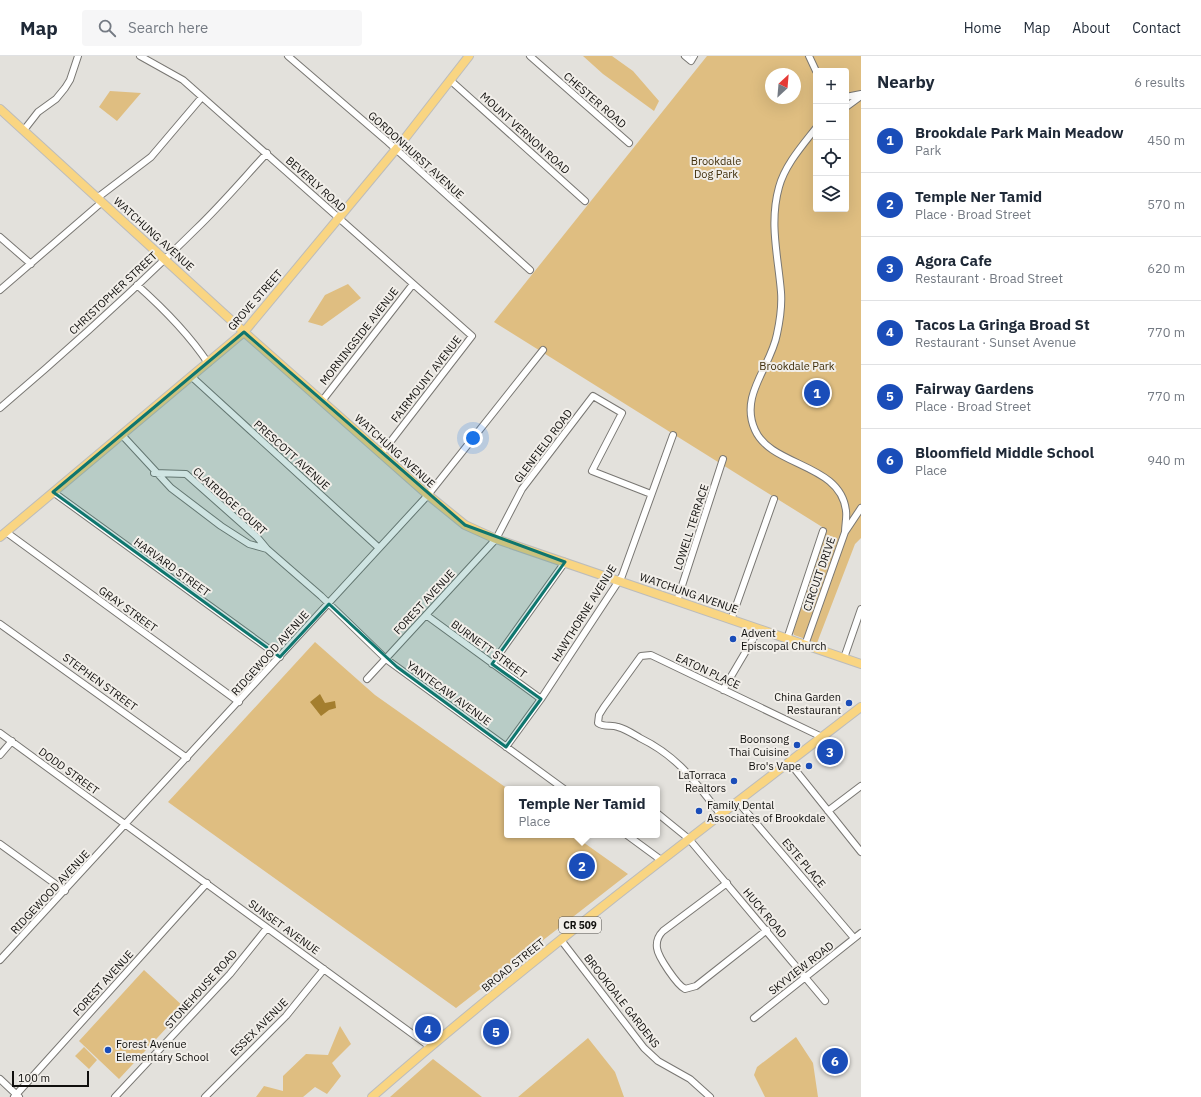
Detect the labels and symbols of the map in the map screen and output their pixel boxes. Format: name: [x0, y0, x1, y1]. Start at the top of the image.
north arrow: [765, 68, 801, 104]
street label: CHESTER ROAD: [561, 69, 629, 131]
street label: MOUNT VERNON ROAD: [477, 89, 573, 177]
street label: GORDONHURST AVENUE: [365, 108, 467, 202]
street label: BEVERLY ROAD: [283, 153, 349, 215]
park label: Brookdale Dog Park: [691, 154, 741, 181]
street label: WATCHUNG AVENUE: [111, 194, 197, 274]
street label: CHRISTOPHER STREET: [66, 248, 160, 337]
street label: GROVE STREET: [225, 266, 286, 334]
street label: MORNINGSIDE AVENUE: [317, 284, 401, 388]
street label: FAIRMOUNT AVENUE: [388, 333, 464, 425]
park label: Brookdale Park: [759, 359, 835, 373]
pin: 1: [804, 378, 830, 408]
street label: GLENFIELD ROAD: [511, 406, 575, 486]
street label: WATCHUNG AVENUE: [352, 411, 438, 491]
street label: PRESCOTT AVENUE: [251, 417, 333, 493]
your location: [463, 428, 483, 448]
street label: CLAIRIDGE COURT: [190, 464, 270, 538]
street label: LOWELL TERRACE: [670, 482, 712, 572]
street label: HARVARD STREET: [131, 535, 213, 600]
street label: CIRCUIT DRIVE: [800, 535, 838, 613]
street label: HAWTHORNE AVENUE: [548, 562, 620, 664]
street label: FOREST AVENUE: [390, 567, 458, 637]
street label: WATCHUNG AVENUE: [638, 570, 740, 616]
street label: GRAY STREET: [96, 583, 161, 635]
street label: RIDGEWOOD AVENUE: [228, 608, 312, 698]
street label: BURNETT STREET: [448, 617, 530, 682]
place label: Advent Episcopal Church: [741, 626, 826, 653]
marker: Advent Episcopal Church: [728, 634, 738, 644]
street label: STEPHEN STREET: [60, 650, 141, 714]
street label: EATON PLACE: [674, 650, 742, 692]
street label: YANTECAW AVENUE: [404, 658, 494, 728]
place label: China Garden Restaurant: [774, 690, 841, 717]
marker: China Garden Restaurant: [844, 698, 854, 708]
place label: Boonsong Thai Cuisine: [729, 732, 789, 759]
pin: 3: [817, 737, 843, 767]
marker: Boonsong Thai Cuisine: [792, 740, 802, 750]
street label: DODD STREET: [36, 744, 102, 798]
place label: Bro's Vape: [749, 759, 801, 773]
marker: Bro's Vape: [804, 761, 814, 771]
place label: LaTorraca Realtors: [678, 768, 726, 795]
marker: LaTorraca Realtors: [729, 776, 739, 786]
place label: Family Dental Associates of Brookdale: [707, 798, 825, 825]
marker: Family Dental Associates of Brookdale: [694, 806, 704, 816]
street label: ESTE PLACE: [779, 835, 829, 891]
street label: RIDGEWOOD AVENUE: [8, 847, 92, 937]
pin: 2: [569, 851, 595, 881]
street label: HUCK ROAD: [740, 885, 790, 941]
street label: SUNSET AVENUE: [246, 896, 322, 958]
road number: CR 509: [559, 917, 601, 933]
street label: BROAD STREET: [478, 935, 548, 995]
street label: SKYVIEW ROAD: [766, 938, 836, 998]
street label: FOREST AVENUE: [70, 947, 136, 1019]
street label: STONEHOUSE ROAD: [162, 947, 240, 1031]
street label: BROOKDALE GARDENS: [581, 951, 663, 1051]
street label: ESSEX AVENUE: [227, 995, 291, 1059]
pin: 4: [415, 1014, 441, 1044]
pin: 5: [483, 1017, 509, 1047]
place label: Forest Avenue Elementary School: [116, 1037, 209, 1064]
marker: Forest Avenue Elementary School: [103, 1045, 113, 1055]
pin: 6: [822, 1046, 848, 1076]
scale bar: [12, 1069, 89, 1088]

